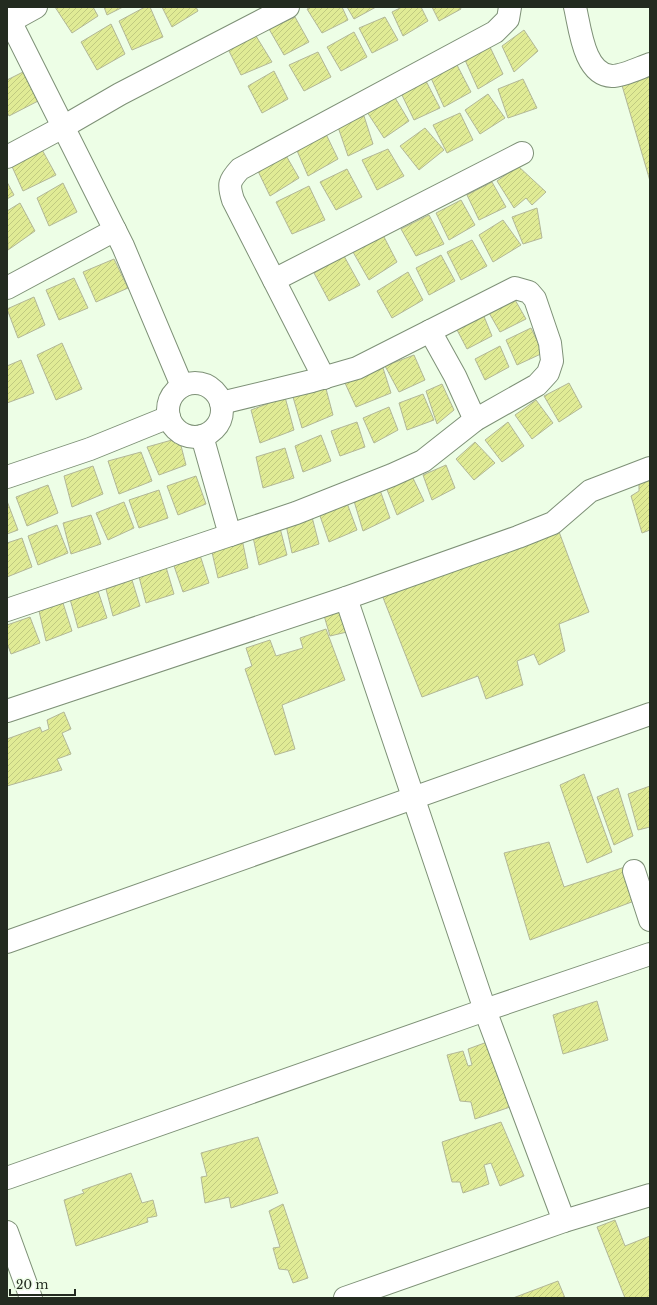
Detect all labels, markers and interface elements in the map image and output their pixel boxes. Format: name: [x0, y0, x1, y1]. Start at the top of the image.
scale bar: [10, 1271, 75, 1297]
text: 20 m: [16, 1277, 48, 1292]

